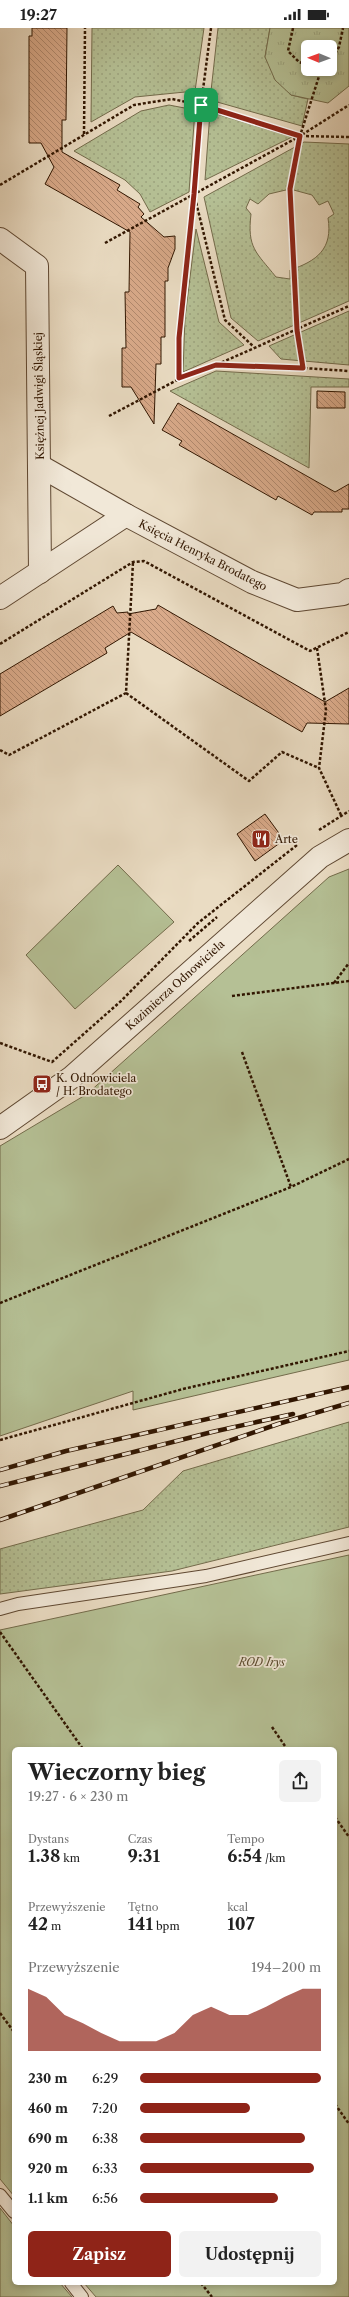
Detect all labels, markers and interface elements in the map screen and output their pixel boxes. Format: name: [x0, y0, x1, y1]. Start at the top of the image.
text: 19:27: [20, 5, 57, 24]
north arrow: [301, 40, 337, 76]
map controls: [301, 40, 337, 76]
pin: [184, 88, 218, 122]
icon: arrive: [190, 94, 212, 116]
street label: Księżnej Jadwigi Śląskiej: [31, 332, 47, 460]
street label: Księcia Henryka Brodatego: [136, 516, 270, 594]
restaurant icon: Arte: [250, 828, 272, 850]
place label: Arte: [274, 832, 298, 846]
street label: Kazimierza Odnowiciela: [123, 937, 227, 1033]
place label: K. Odnowiciela / H. Brodatego: [56, 1071, 137, 1098]
bus stop icon: K. Odnowiciela / H. Brodatego: [31, 1073, 53, 1095]
park label: ROD Irys: [238, 1655, 285, 1669]
text: Wieczorny bieg: [28, 1759, 205, 1786]
button: share: [279, 1760, 321, 1802]
text: 19:27 · 6 × 230 m: [28, 1788, 128, 1804]
text: Dystans: [28, 1832, 69, 1846]
text: Czas: [128, 1832, 152, 1846]
text: Tempo: [227, 1832, 264, 1846]
text: 1.38: [28, 1846, 60, 1866]
text: 9:31: [128, 1846, 160, 1866]
text: 6:54: [227, 1846, 262, 1866]
text: km: [60, 1851, 80, 1865]
text: /km: [262, 1851, 286, 1865]
text: Przewyższenie: [28, 1900, 105, 1914]
text: Tętno: [128, 1900, 159, 1914]
text: kcal: [227, 1900, 248, 1914]
text: 42: [28, 1914, 48, 1934]
text: 141: [128, 1914, 153, 1934]
text: 107: [227, 1914, 255, 1934]
text: m: [48, 1919, 61, 1933]
text: bpm: [153, 1919, 180, 1933]
text: Przewyższenie: [28, 1959, 120, 1975]
text: 194–200 m: [251, 1959, 321, 1975]
text: 230 m: [28, 2070, 68, 2086]
text: 6:29: [92, 2070, 118, 2086]
text: 460 m: [28, 2100, 68, 2116]
text: 7:20: [92, 2100, 118, 2116]
text: 690 m: [28, 2130, 68, 2146]
text: 6:38: [92, 2130, 118, 2146]
text: 920 m: [28, 2160, 68, 2176]
text: 6:33: [92, 2160, 118, 2176]
text: 1.1 km: [28, 2190, 68, 2206]
text: 6:56: [92, 2190, 118, 2206]
button: Zapisz: [28, 2231, 171, 2277]
button: Udostępnij: [179, 2231, 321, 2277]

